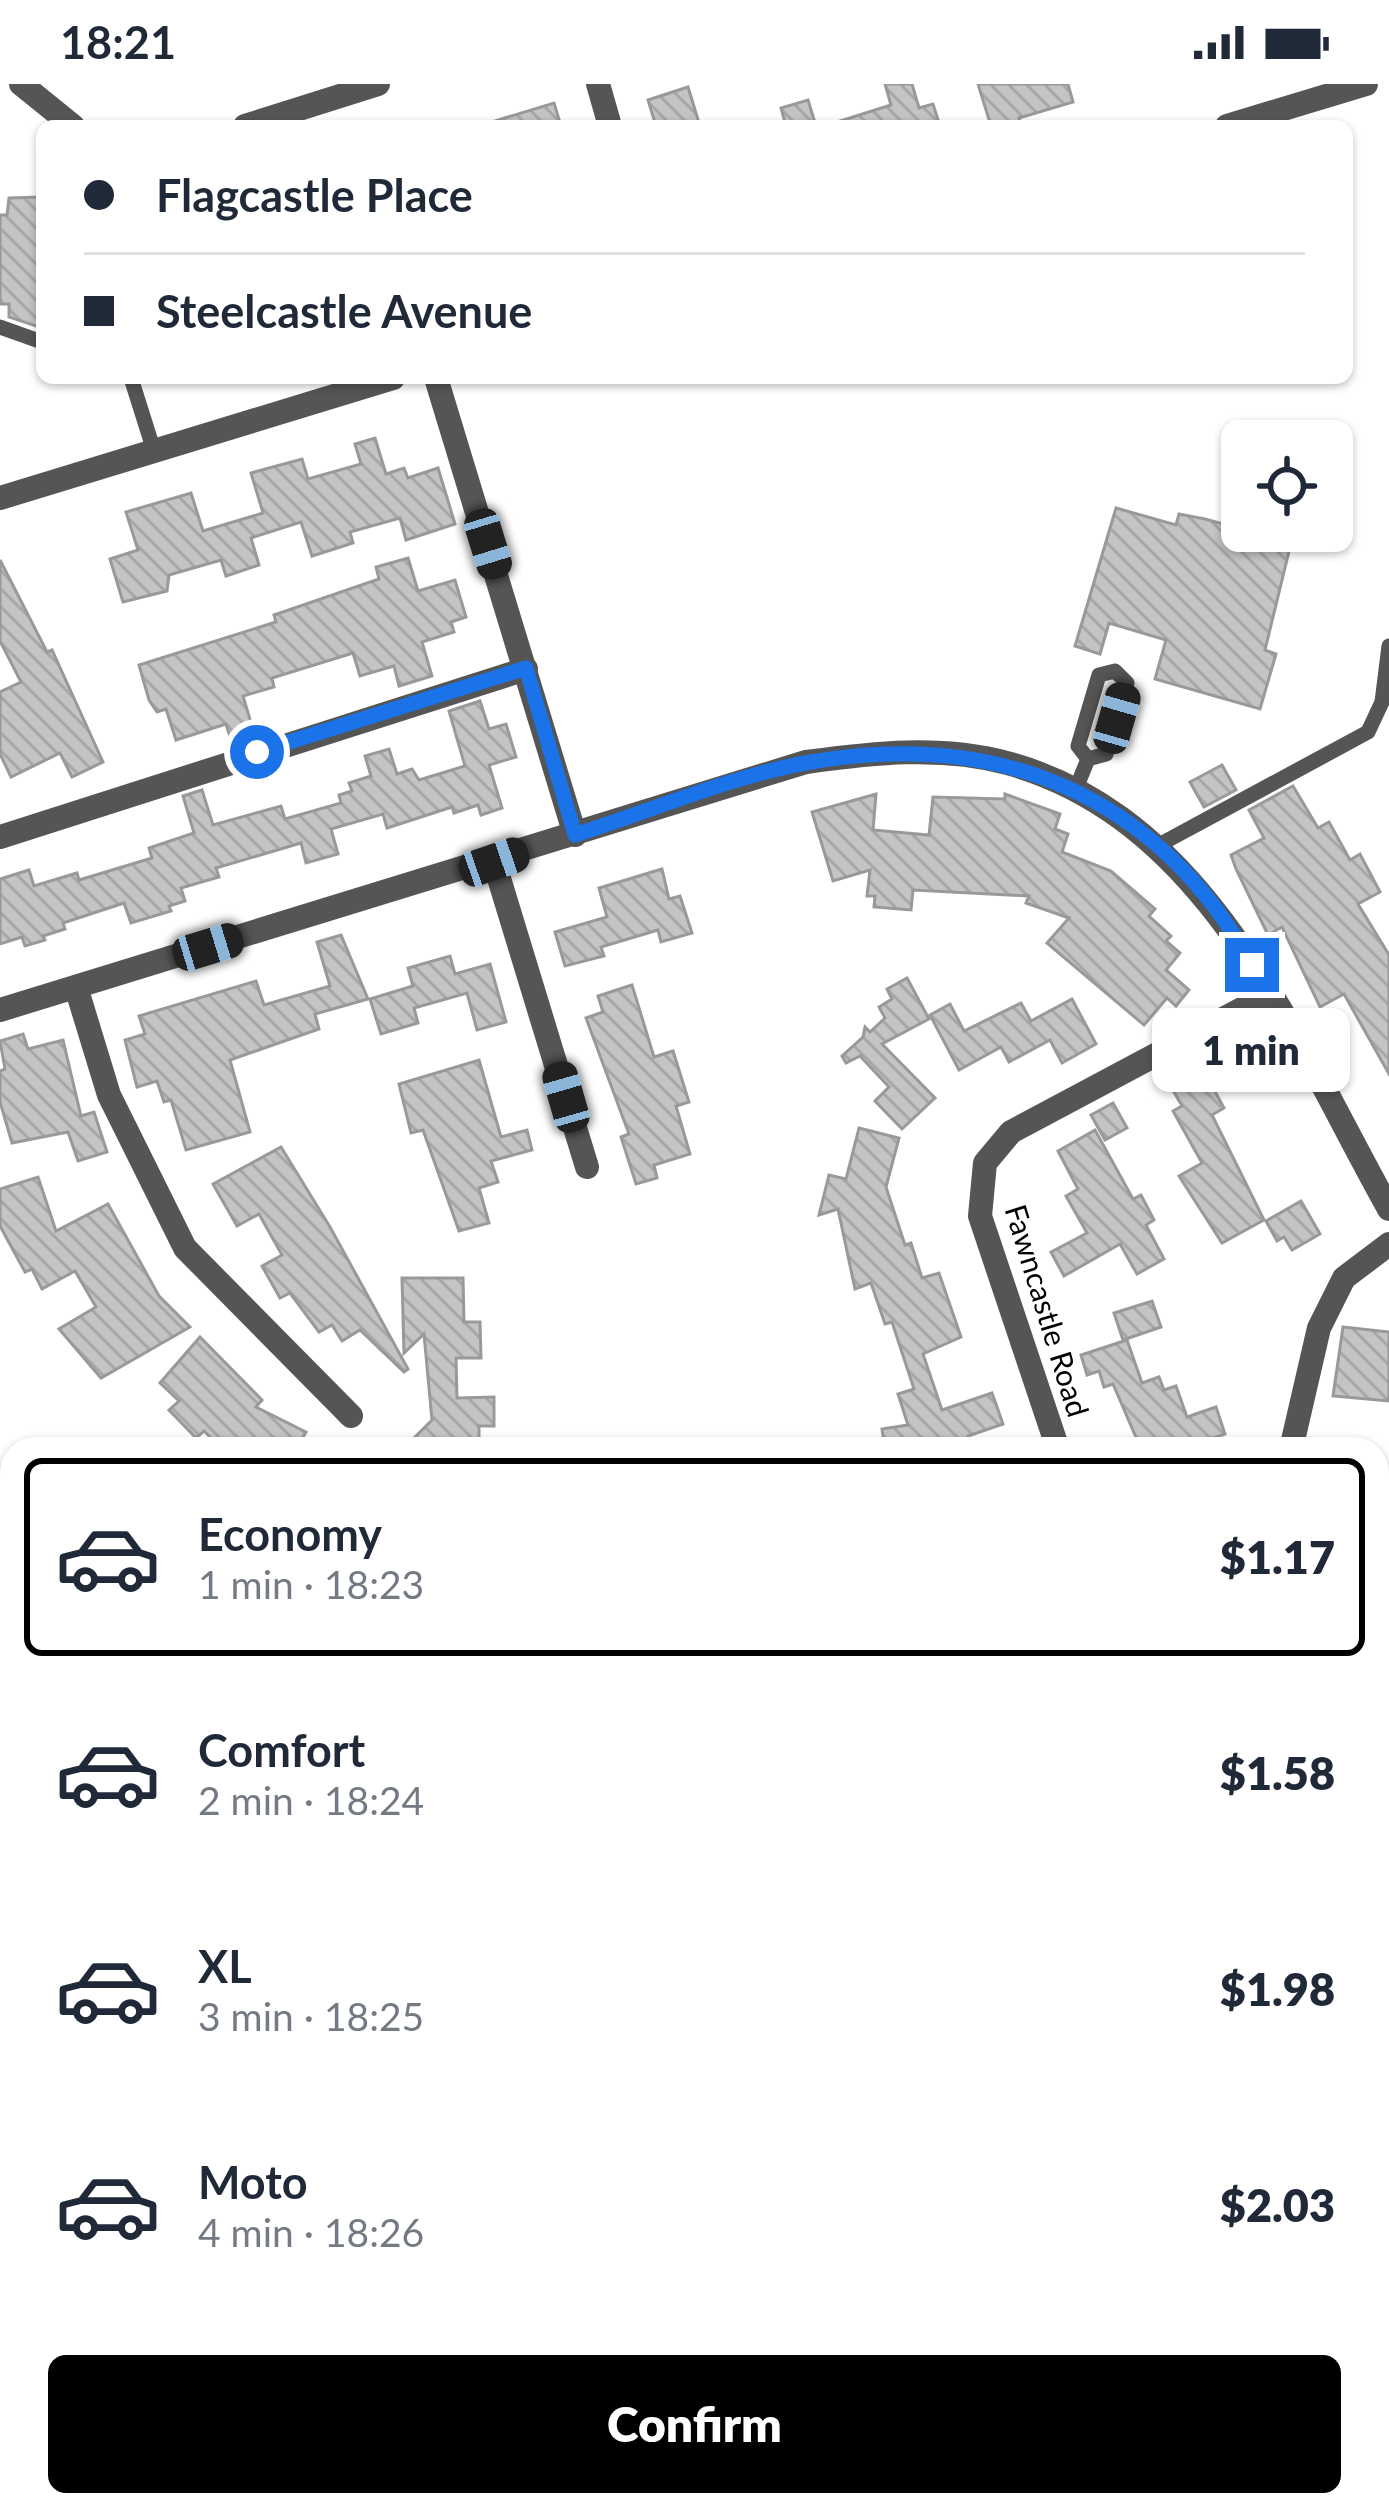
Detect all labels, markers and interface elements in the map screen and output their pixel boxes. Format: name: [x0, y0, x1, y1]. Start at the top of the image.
text: 18:21: [60, 15, 176, 69]
text: Flagcastle Place: [156, 168, 473, 222]
text: Steelcastle Avenue: [156, 284, 532, 338]
map controls: [1221, 420, 1353, 552]
button: locate: [1221, 420, 1353, 552]
car: [460, 504, 516, 584]
car: [1090, 678, 1144, 758]
route start: [230, 725, 284, 779]
car: [454, 833, 534, 891]
car: [168, 919, 248, 975]
route end: [1225, 938, 1279, 992]
callout: 1 min: [1153, 1007, 1351, 1091]
text: 1 min: [1202, 1027, 1300, 1073]
car: [539, 1057, 593, 1137]
street label: Fawncastle Road: [999, 1200, 1097, 1421]
icon: car: [54, 1503, 162, 1611]
text: Economy: [198, 1507, 382, 1561]
text: $1.17: [1220, 1530, 1335, 1584]
text: 1 min · 18:23: [198, 1561, 424, 1607]
icon: car: [54, 1719, 162, 1827]
text: Comfort: [198, 1723, 365, 1777]
text: $1.58: [1220, 1746, 1335, 1800]
text: 2 min · 18:24: [198, 1777, 424, 1823]
icon: car: [54, 1935, 162, 2043]
text: XL: [198, 1939, 252, 1993]
text: $1.98: [1220, 1962, 1335, 2016]
text: 3 min · 18:25: [198, 1993, 424, 2039]
icon: car: [54, 2151, 162, 2259]
text: Moto: [198, 2155, 308, 2209]
text: $2.03: [1220, 2178, 1335, 2232]
text: 4 min · 18:26: [198, 2209, 424, 2255]
button: Confirm: [48, 2355, 1341, 2493]

